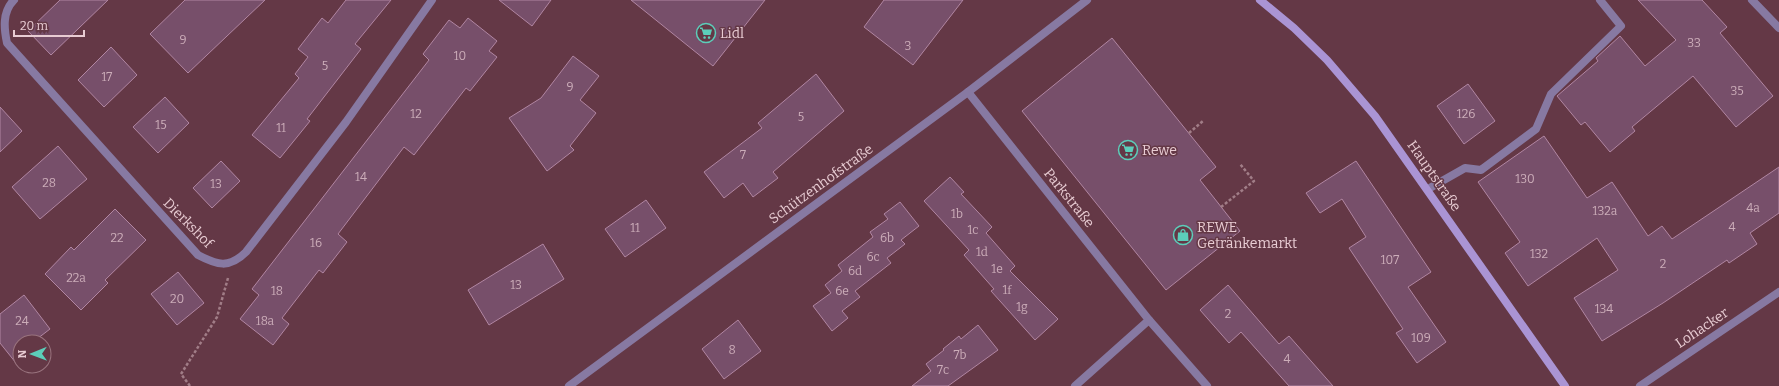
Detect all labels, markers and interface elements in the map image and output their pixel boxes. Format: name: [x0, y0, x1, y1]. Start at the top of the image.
scale bar: [14, 12, 84, 38]
text: 20 m: [20, 19, 49, 33]
supermarket icon: Lidl: [695, 22, 717, 44]
place label: Lidl: [720, 25, 744, 42]
house number: 9: [179, 33, 187, 47]
house number: 33: [1687, 36, 1701, 50]
house number: 3: [905, 39, 912, 53]
house number: 10: [454, 49, 466, 63]
house number: 5: [322, 59, 328, 73]
house number: 17: [102, 70, 112, 84]
house number: 9: [566, 80, 574, 94]
house number: 35: [1730, 84, 1744, 98]
house number: 12: [410, 107, 422, 121]
house number: 126: [1457, 107, 1475, 121]
house number: 5: [798, 110, 804, 124]
house number: 15: [155, 118, 167, 132]
house number: 11: [276, 121, 286, 135]
street label: Hauptstraße: [1403, 137, 1465, 215]
supermarket icon: Rewe: [1117, 139, 1139, 161]
street label: Schützenhofstraße: [766, 141, 876, 227]
place label: Rewe: [1142, 142, 1177, 159]
house number: 7: [740, 148, 746, 162]
street label: Parkstraße: [1040, 165, 1098, 231]
house number: 14: [355, 170, 367, 184]
house number: 130: [1515, 172, 1535, 186]
house number: 28: [42, 176, 56, 190]
house number: 13: [210, 177, 222, 191]
street label: Dierkshof: [160, 195, 217, 252]
house number: 4a: [1746, 201, 1760, 215]
house number: 132a: [1593, 204, 1618, 218]
house number: 1b: [951, 207, 963, 221]
place label: REWE Getränkemarkt: [1197, 219, 1297, 252]
house number: 4: [1728, 220, 1736, 234]
house number: 11: [630, 221, 640, 235]
house number: 1c: [967, 223, 979, 237]
shop icon: REWE Getränkemarkt: [1172, 224, 1194, 246]
house number: 22: [110, 231, 124, 245]
house number: 6b: [880, 231, 894, 245]
house number: 16: [310, 236, 322, 250]
house number: 1d: [976, 245, 988, 259]
house number: 132: [1530, 247, 1548, 261]
house number: 6c: [866, 250, 880, 264]
house number: 107: [1381, 253, 1399, 267]
house number: 2: [1660, 257, 1666, 271]
house number: 1e: [991, 262, 1003, 276]
house number: 6d: [848, 264, 862, 278]
house number: 22a: [66, 271, 86, 285]
house number: 13: [510, 278, 522, 292]
house number: 1f: [1002, 283, 1012, 297]
house number: 18: [271, 284, 283, 298]
house number: 6e: [835, 284, 849, 298]
house number: 20: [170, 292, 184, 306]
house number: 1g: [1016, 300, 1028, 314]
house number: 134: [1595, 302, 1613, 316]
street label: Lohacker: [1672, 304, 1732, 352]
house number: 2: [1225, 307, 1231, 321]
house number: 24: [15, 314, 29, 328]
house number: 18a: [256, 314, 275, 328]
house number: 109: [1411, 331, 1431, 345]
north arrow: [12, 334, 52, 374]
house number: 8: [728, 343, 736, 357]
house number: 7b: [954, 348, 967, 362]
text: N: [16, 349, 29, 359]
house number: 4: [1283, 352, 1291, 366]
house number: 7c: [937, 363, 949, 377]

